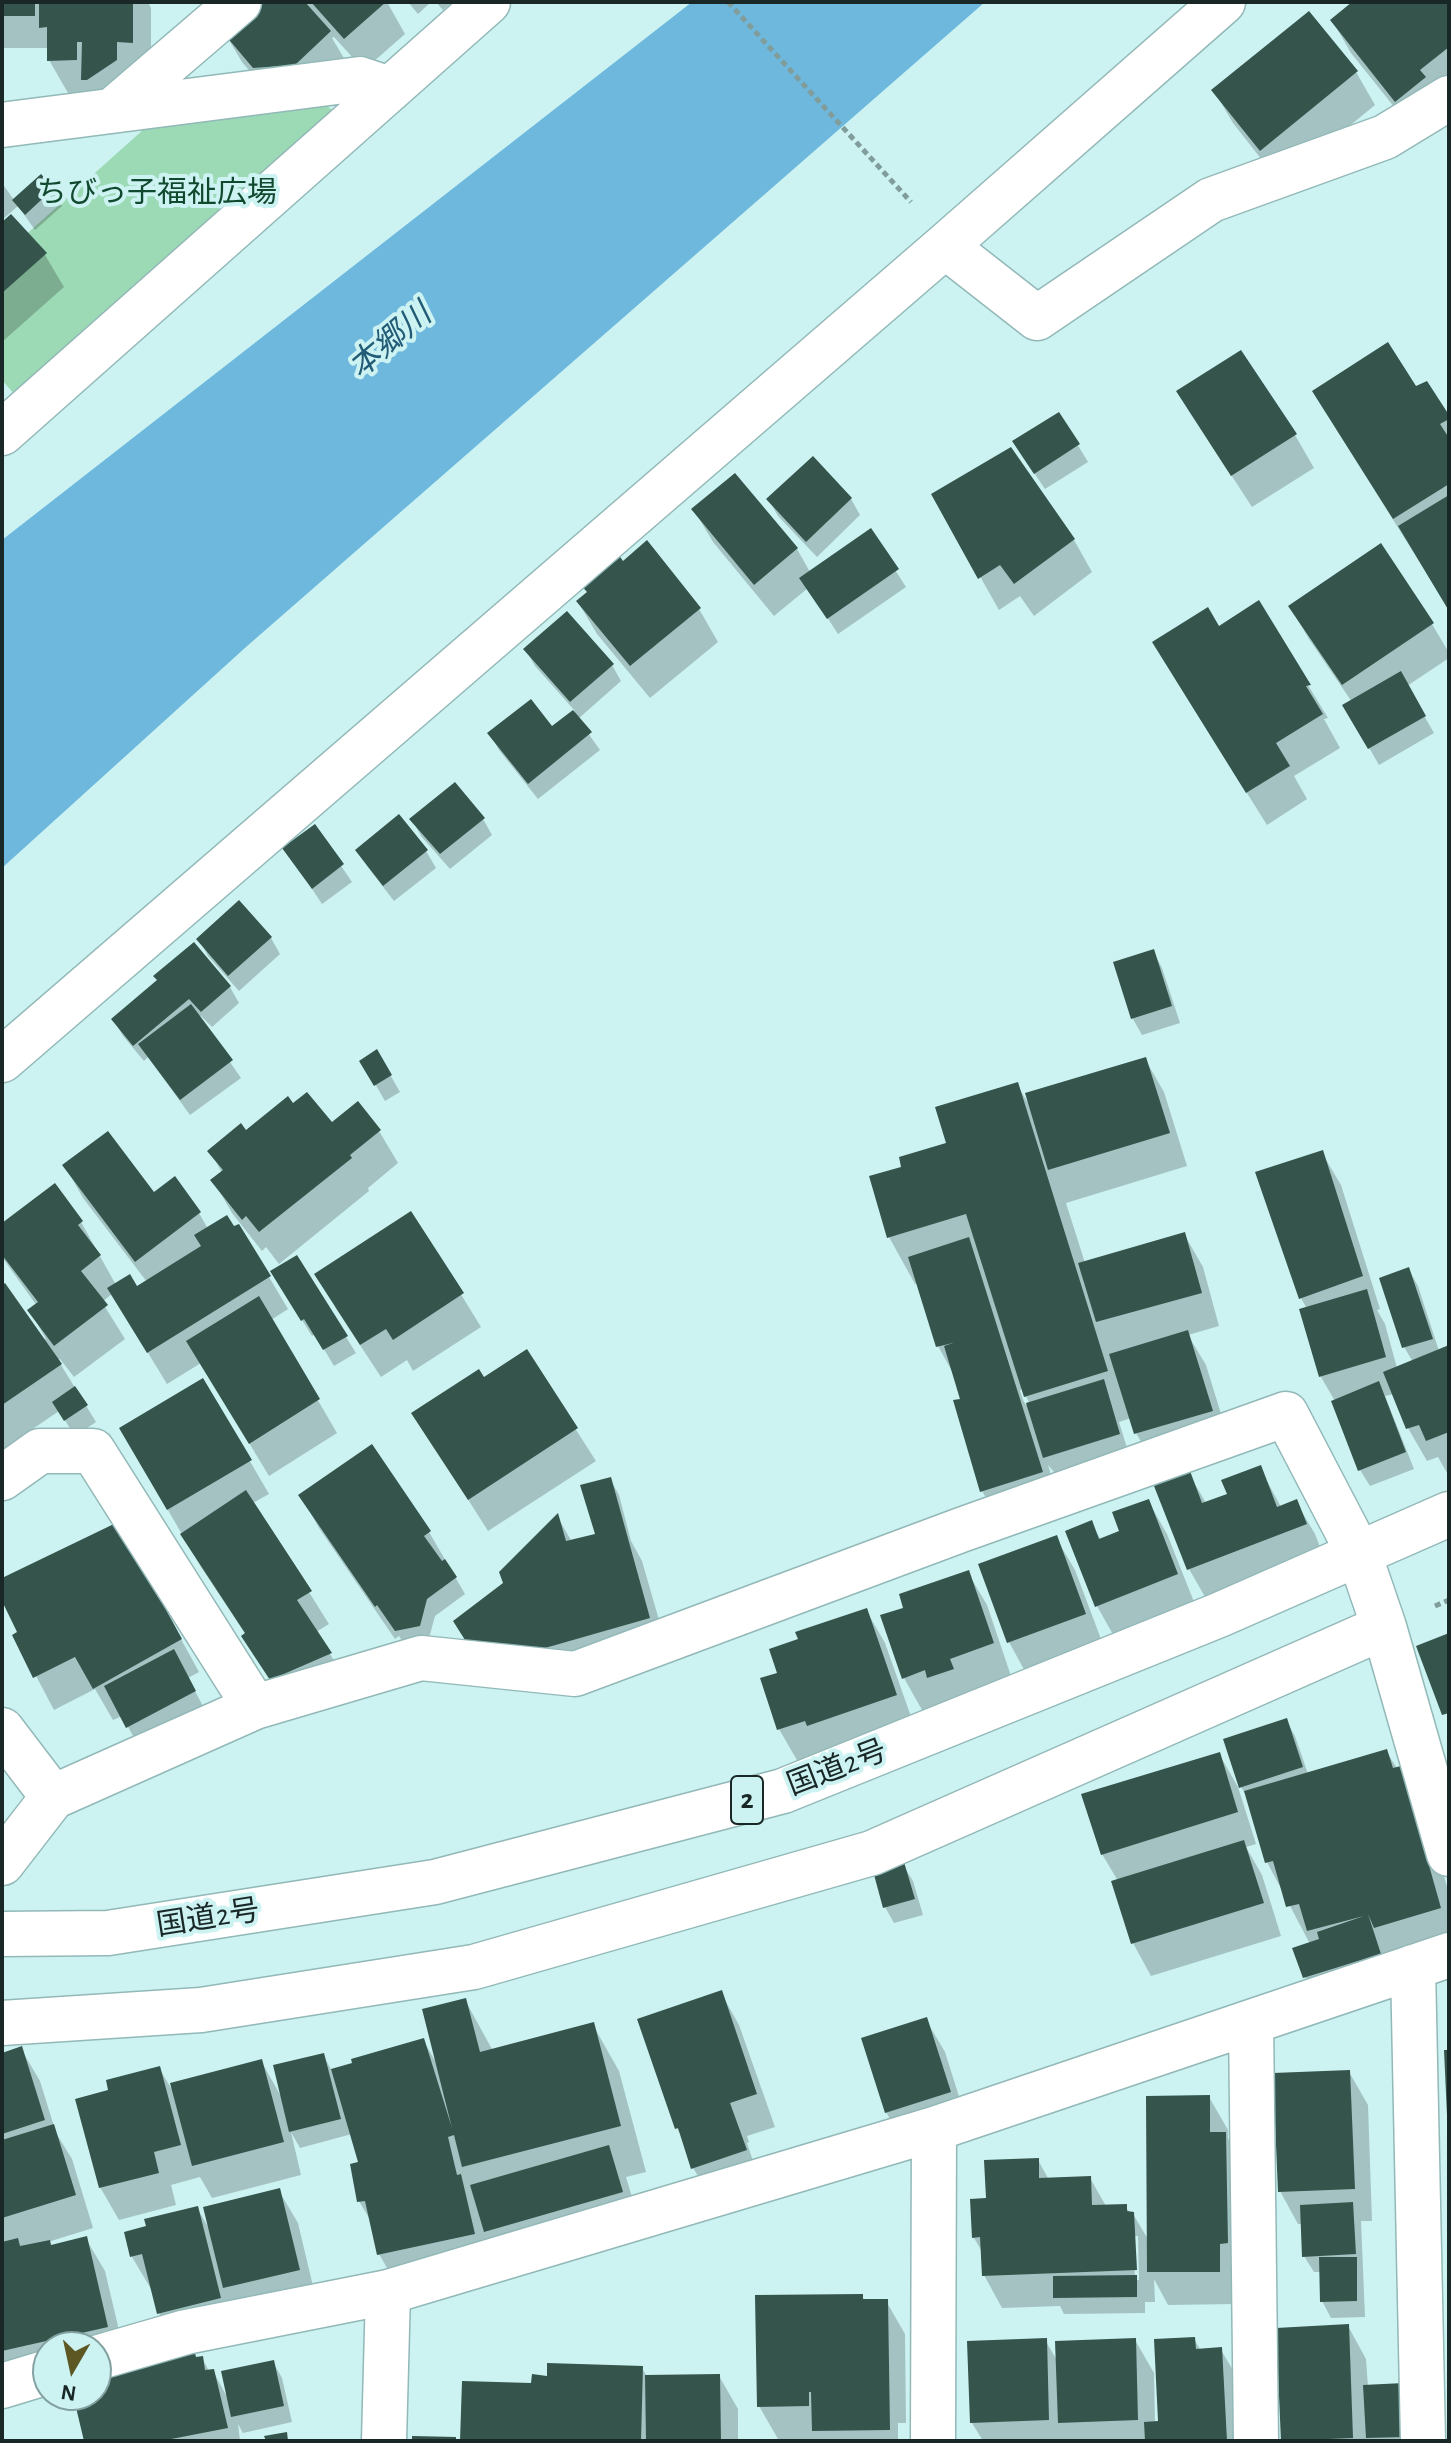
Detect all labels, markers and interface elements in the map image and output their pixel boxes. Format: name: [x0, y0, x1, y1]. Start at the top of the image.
park label: ちびっ子福祉広場: [37, 175, 277, 211]
water label: 本郷川: [341, 295, 439, 387]
street label: 国道2号: [782, 1733, 892, 1803]
road number: 2: [731, 1776, 763, 1824]
street label: 国道2号: [154, 1892, 262, 1944]
north arrow: [32, 2331, 112, 2411]
text: N: [59, 2381, 78, 2405]

